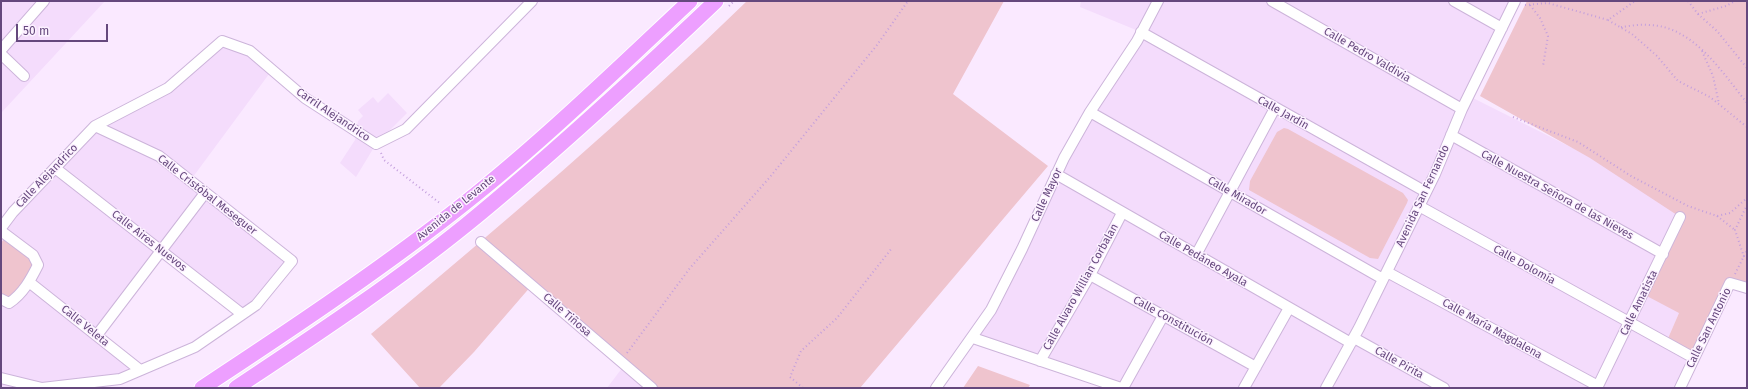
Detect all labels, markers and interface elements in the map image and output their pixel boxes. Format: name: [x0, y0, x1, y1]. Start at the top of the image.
scale bar: [18, 16, 110, 42]
text: 50 m: [23, 24, 49, 38]
street label: Calle Pedro Valdivia: [1321, 25, 1413, 85]
street label: Carril Alejandrico: [294, 85, 372, 145]
street label: Calle Jardín: [1255, 93, 1311, 133]
street label: Calle Alejandrico: [13, 141, 81, 211]
street label: Avenida San Fernando: [1394, 143, 1452, 249]
street label: Calle Nuestra Señora de las Nieves: [1478, 147, 1636, 243]
street label: Calle Cristóbal Meseguer: [155, 152, 259, 238]
street label: Calle Mayor: [1029, 166, 1065, 224]
street label: Avenida de Levante: [414, 172, 498, 244]
street label: Calle Mirador: [1205, 174, 1269, 218]
street label: Calle Aires Nuevos: [109, 208, 189, 274]
street label: Calle Alvaro Willian Corbalan: [1041, 221, 1121, 353]
street label: Calle Pedáneo Ayala: [1156, 228, 1250, 290]
street label: Calle Dolomía: [1491, 243, 1557, 287]
street label: Calle Amatista: [1617, 268, 1661, 338]
street label: Calle San Antonio: [1684, 286, 1734, 370]
street label: Calle Tiñosa: [540, 290, 594, 340]
street label: Calle Constitución: [1131, 293, 1215, 349]
street label: Calle María Magdalena: [1440, 296, 1544, 362]
street label: Calle Veleta: [58, 303, 112, 349]
street label: Calle Pirita: [1372, 344, 1426, 382]

